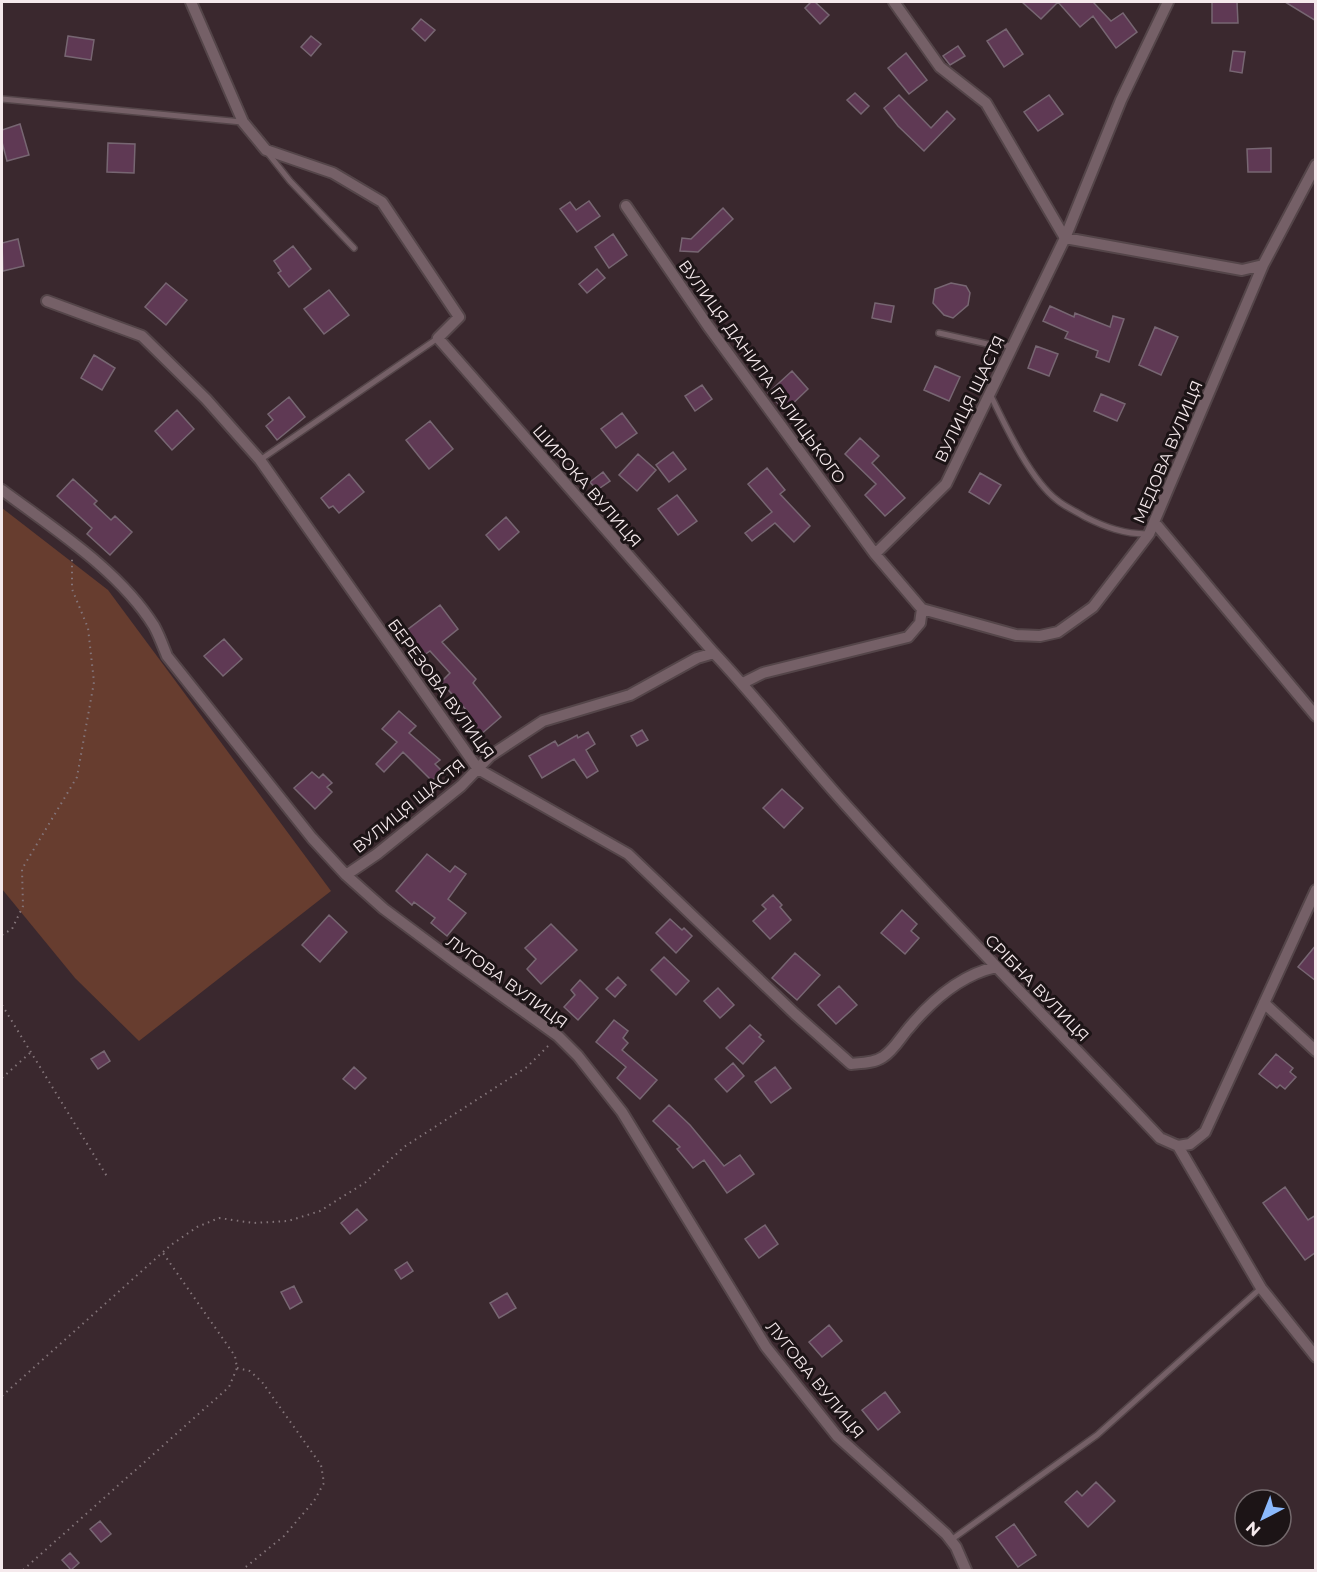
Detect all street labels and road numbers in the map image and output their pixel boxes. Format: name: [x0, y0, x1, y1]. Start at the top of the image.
street label: ВУЛИЦЯ ДАНИЛА ГАЛИЦЬКОГО: [674, 257, 850, 487]
street label: ВУЛИЦЯ ЩАСТЯ: [931, 332, 1009, 466]
street label: МЕДОВА ВУЛИЦЯ: [1129, 378, 1207, 526]
street label: ШИРОКА ВУЛИЦЯ: [529, 421, 645, 551]
street label: БЕРЕЗОВА ВУЛИЦЯ: [384, 615, 498, 763]
street label: ВУЛИЦЯ ЩАСТЯ: [349, 755, 469, 857]
street label: СРІБНА ВУЛИЦЯ: [981, 931, 1093, 1045]
street label: ЛУГОВА ВУЛИЦЯ: [443, 932, 571, 1032]
street label: ЛУГОВА ВУЛИЦЯ: [762, 1318, 868, 1442]

